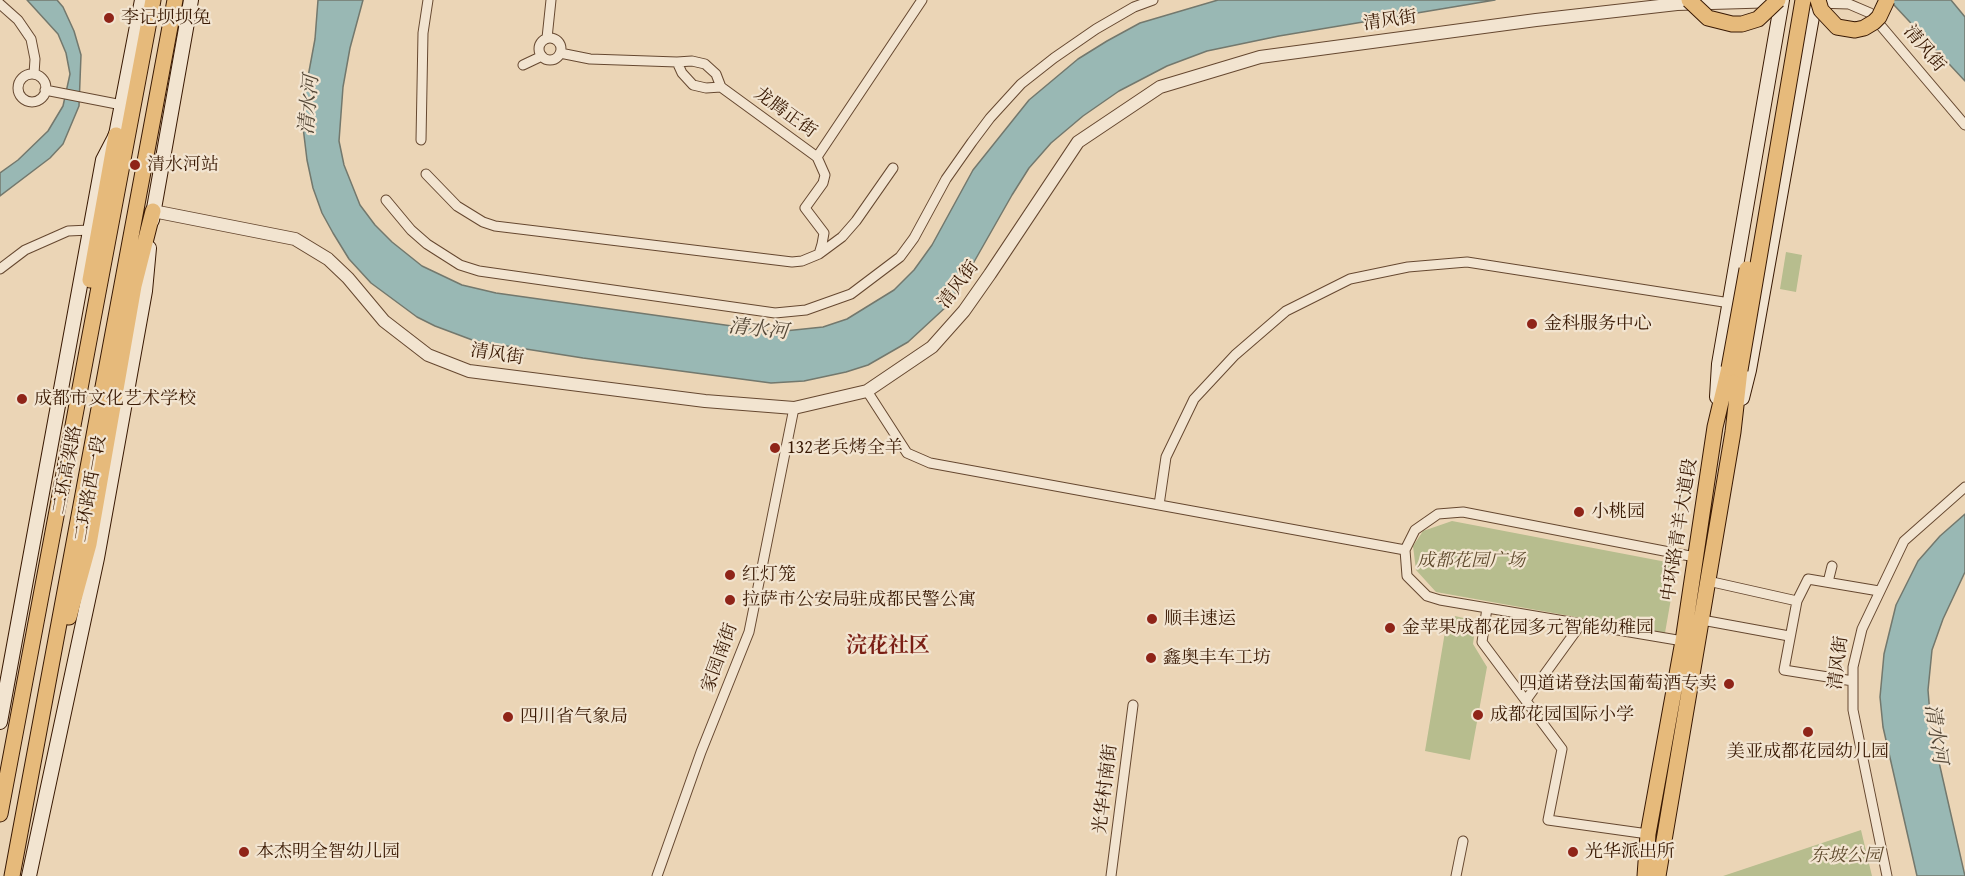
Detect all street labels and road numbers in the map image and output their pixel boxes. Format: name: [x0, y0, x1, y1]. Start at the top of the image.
street label: 清风街: [1362, 7, 1418, 35]
street label: 清风街: [1898, 21, 1950, 77]
street label: 龙腾正街: [750, 83, 820, 143]
street label: 清风街: [934, 257, 984, 313]
street label: 清风街: [469, 340, 525, 370]
street label: 二环高架路: [49, 424, 87, 516]
street label: 二环路西一段: [71, 434, 111, 544]
street label: 中环路青羊大道段: [1658, 457, 1702, 603]
street label: 家园南街: [698, 620, 742, 696]
street label: 清风街: [1825, 635, 1853, 691]
street label: 光华村南街: [1090, 743, 1122, 835]

